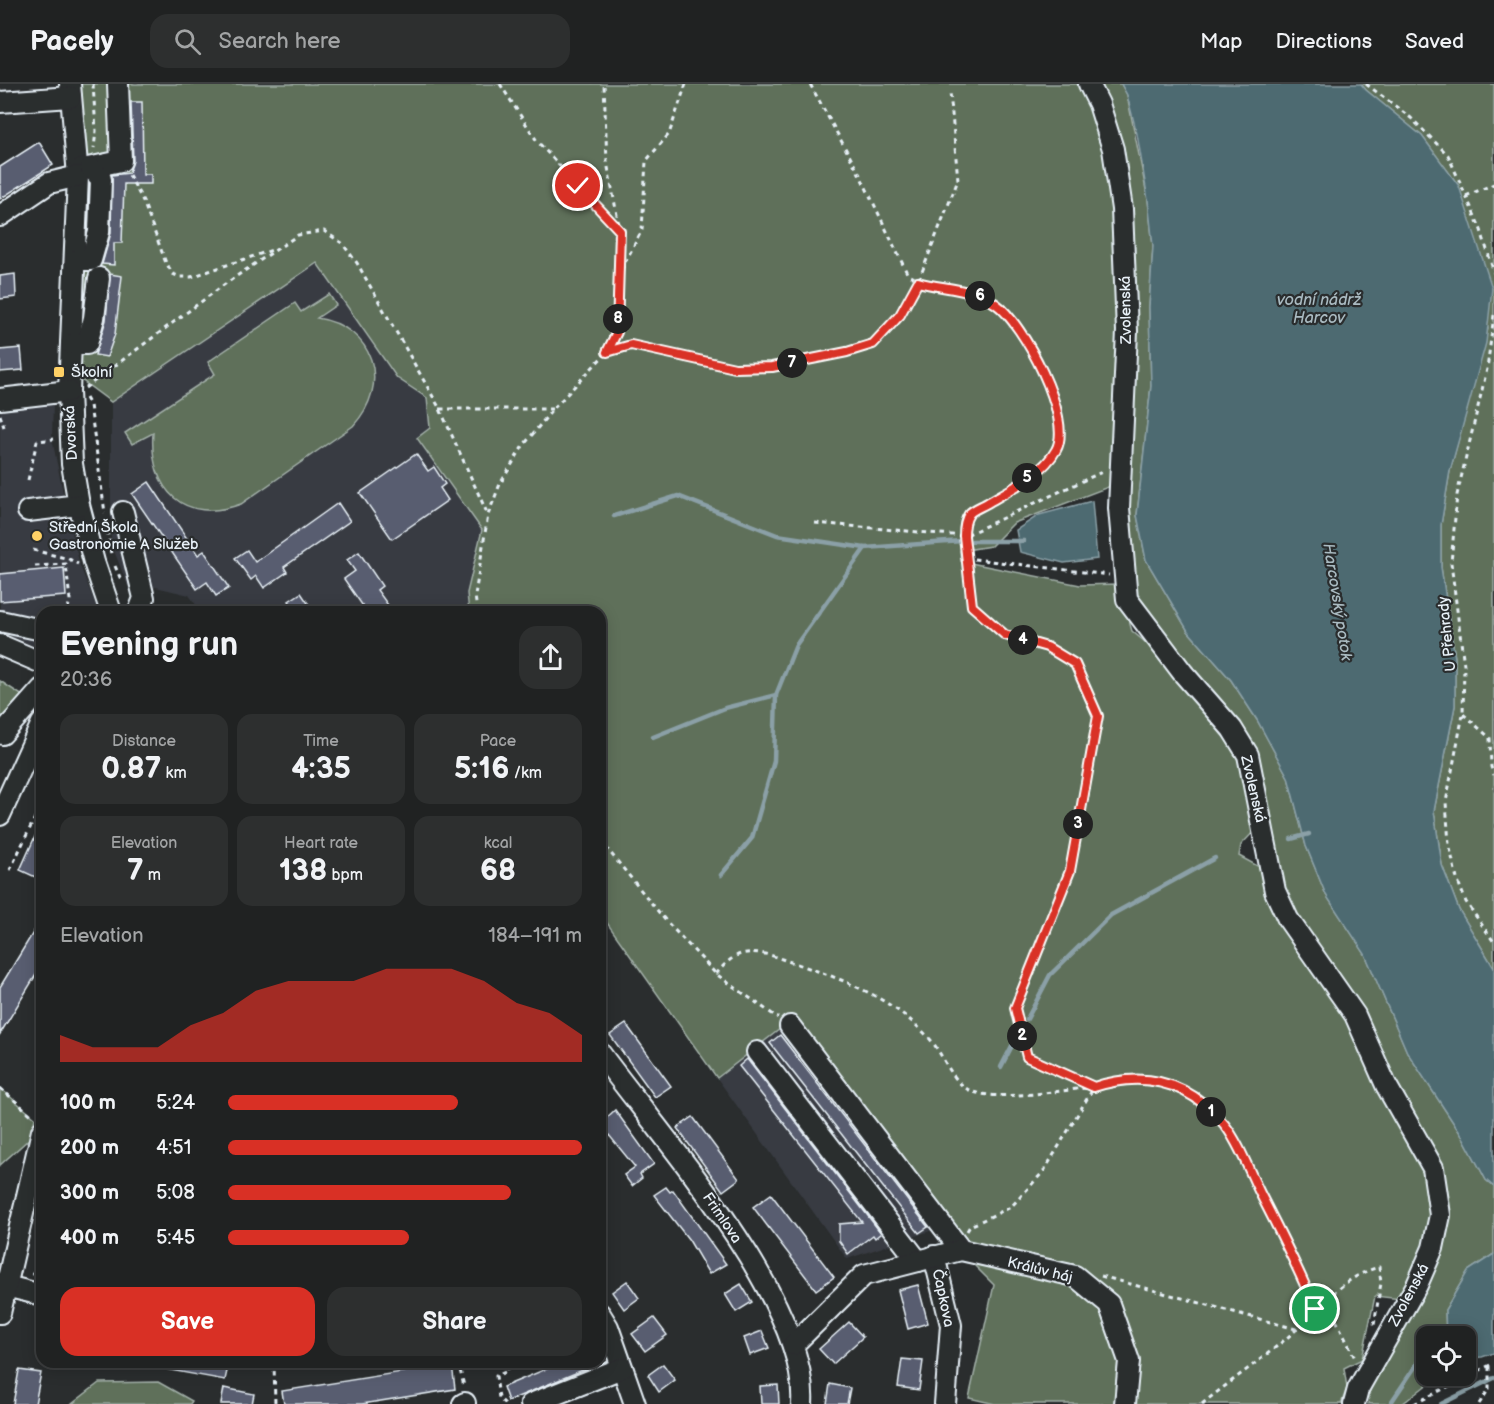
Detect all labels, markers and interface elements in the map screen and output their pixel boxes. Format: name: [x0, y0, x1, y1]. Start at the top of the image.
search box: [150, 14, 570, 68]
text: Pacely: [30, 25, 114, 58]
icon: search: [171, 25, 204, 58]
text: Search here: [219, 28, 341, 55]
text: Map: [1200, 29, 1243, 54]
text: Directions: [1276, 29, 1372, 54]
text: Saved: [1405, 29, 1464, 54]
pin: [552, 160, 603, 211]
icon: check: [561, 169, 594, 202]
street label: Zvolenská: [1116, 276, 1136, 345]
pin: 6: [965, 281, 995, 311]
text: 6: [975, 286, 985, 305]
water label: vodní nádrž Harcov: [1277, 291, 1361, 328]
pin: 8: [603, 304, 633, 334]
text: 8: [613, 309, 623, 328]
pin: 7: [777, 348, 807, 378]
text: 7: [788, 353, 796, 372]
place label: Školní: [71, 363, 112, 382]
marker: Školní: [52, 365, 66, 379]
street label: Dvorská: [60, 405, 82, 461]
pin: 5: [1012, 463, 1042, 493]
text: 5: [1022, 468, 1032, 487]
place label: Střední Škola Gastronomie A Služeb: [49, 518, 199, 554]
marker: Střední Škola Gastronomie A Služeb: [30, 529, 44, 543]
water label: Harcovský potok: [1318, 542, 1356, 663]
street label: U Přehrady: [1434, 595, 1460, 673]
text: Evening run: [60, 625, 238, 665]
pin: 4: [1008, 625, 1038, 655]
button: share: [519, 626, 582, 689]
text: 4: [1018, 630, 1028, 649]
text: 20:36: [60, 668, 112, 692]
text: Distance: [112, 732, 176, 751]
text: Time: [303, 732, 339, 751]
text: Pace: [480, 732, 516, 751]
text: 0.87: [101, 751, 161, 787]
text: 4:35: [291, 751, 351, 787]
text: 5:16: [454, 751, 509, 787]
street label: Zvolenská: [1236, 753, 1270, 824]
text: km: [161, 764, 187, 783]
text: /km: [509, 764, 542, 783]
pin: 3: [1063, 809, 1093, 839]
text: 3: [1073, 814, 1083, 833]
text: Elevation: [111, 834, 177, 853]
text: Heart rate: [284, 834, 358, 853]
text: kcal: [484, 834, 512, 853]
text: 7: [127, 853, 144, 889]
text: 138: [279, 853, 327, 889]
text: 68: [480, 853, 516, 889]
text: m: [144, 866, 161, 885]
text: bpm: [327, 866, 363, 885]
text: Elevation: [60, 924, 143, 948]
text: 184–191 m: [488, 924, 582, 948]
pin: 2: [1007, 1021, 1037, 1051]
text: 2: [1017, 1026, 1027, 1045]
text: 100 m: [60, 1091, 116, 1115]
text: 5:24: [156, 1091, 195, 1115]
pin: 1: [1196, 1097, 1226, 1127]
text: 1: [1208, 1102, 1214, 1121]
text: 200 m: [60, 1136, 119, 1160]
text: 4:51: [156, 1136, 191, 1160]
text: 300 m: [60, 1181, 119, 1205]
text: 5:08: [156, 1181, 195, 1205]
street label: Frimlova: [698, 1189, 746, 1247]
text: 400 m: [60, 1226, 119, 1250]
text: 5:45: [156, 1226, 195, 1250]
street label: Králův háj: [1005, 1253, 1075, 1287]
street label: Zvolenská: [1384, 1260, 1433, 1331]
street label: Čapkova: [928, 1267, 958, 1329]
pin: [1289, 1283, 1340, 1334]
button: Save: [60, 1287, 315, 1356]
button: Share: [327, 1287, 582, 1356]
icon: arrive: [1298, 1292, 1331, 1325]
map controls: [1416, 1326, 1476, 1386]
button: locate: [1416, 1326, 1476, 1386]

